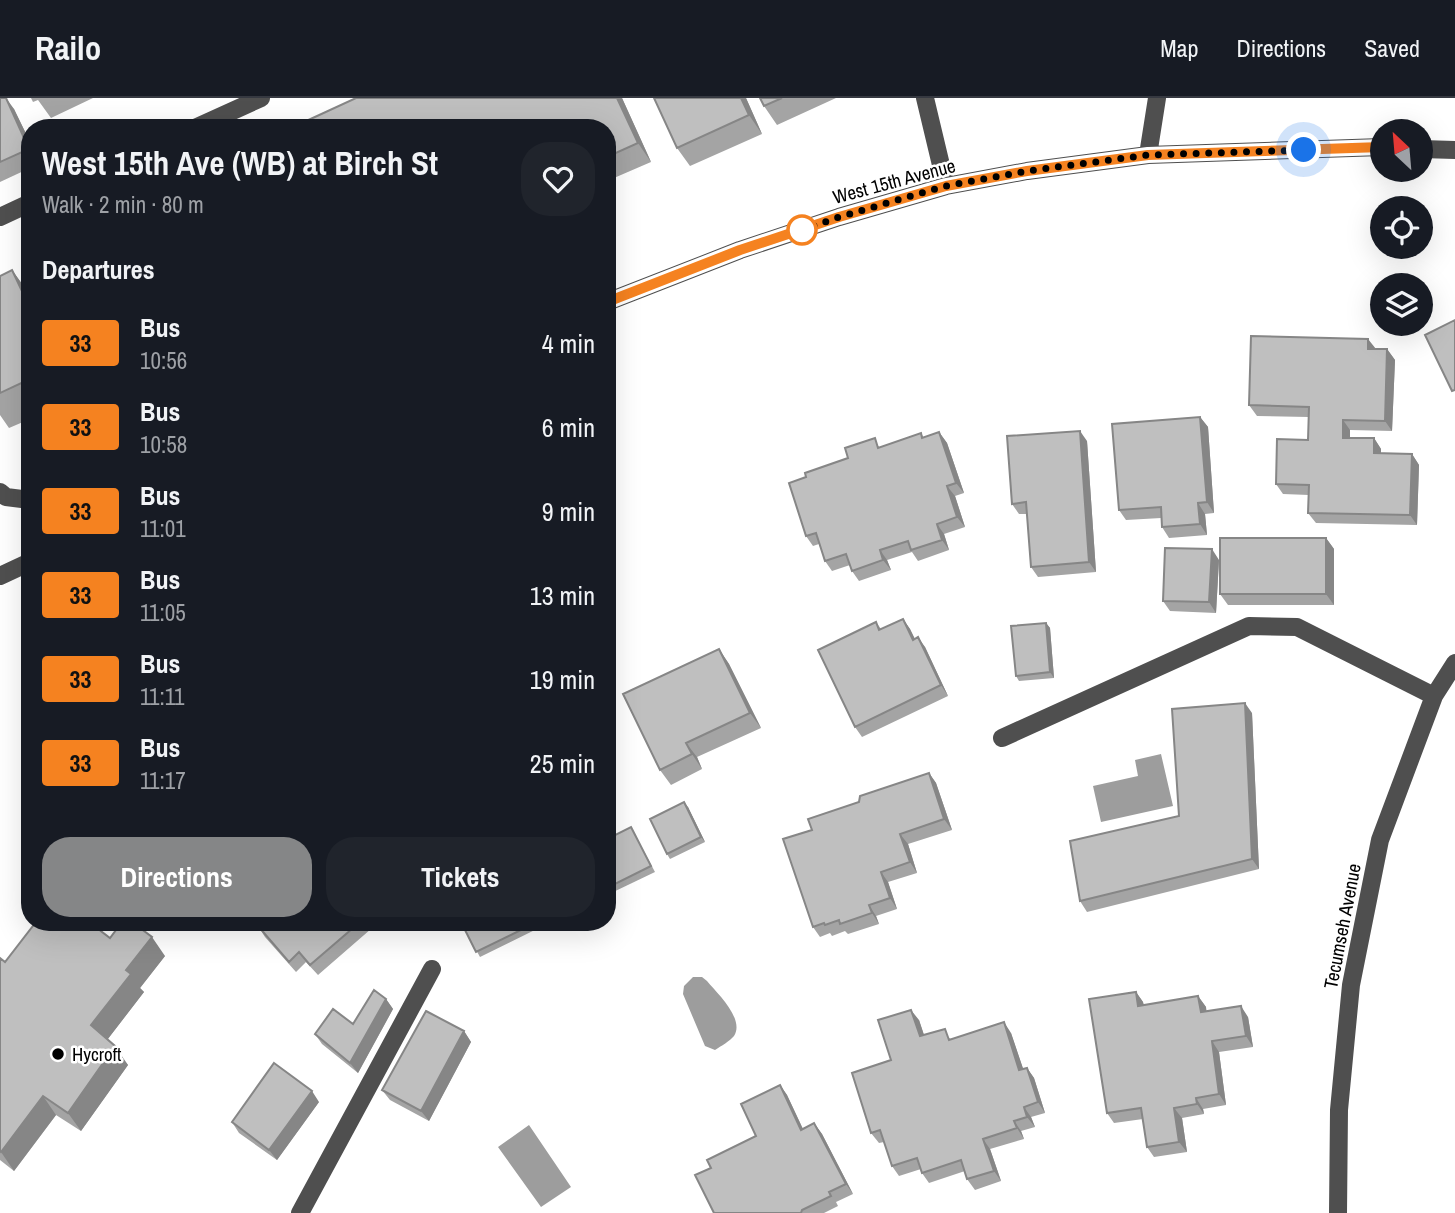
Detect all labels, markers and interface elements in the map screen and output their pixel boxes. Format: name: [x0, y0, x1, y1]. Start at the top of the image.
text: Railo: [35, 26, 101, 70]
text: Map: [1160, 32, 1198, 64]
text: Directions: [1236, 32, 1326, 64]
text: Saved: [1364, 32, 1420, 64]
north arrow: [1370, 119, 1433, 182]
map controls: [1370, 119, 1433, 336]
your location: [1286, 132, 1321, 167]
text: West 15th Ave (WB) at Birch St: [42, 141, 438, 185]
button: heart: [521, 142, 595, 216]
street label: West 15th Avenue: [830, 152, 958, 210]
text: Walk · 2 min · 80 m: [42, 189, 204, 220]
button: locate: [1370, 196, 1433, 259]
unlabelled marker: [787, 215, 817, 245]
text: Departures: [42, 252, 155, 287]
button: layers: [1370, 273, 1433, 336]
text: Bus: [140, 310, 180, 345]
text: 4 min: [542, 326, 595, 361]
text: 33: [70, 327, 91, 359]
text: 10:56: [140, 345, 187, 376]
text: Bus: [140, 394, 180, 429]
text: 6 min: [542, 410, 595, 445]
text: 33: [70, 411, 91, 443]
text: 10:58: [140, 429, 187, 460]
text: Bus: [140, 478, 180, 513]
text: 9 min: [542, 494, 595, 529]
text: 33: [70, 495, 91, 527]
text: 11:01: [140, 513, 186, 544]
text: Bus: [140, 562, 180, 597]
text: 13 min: [530, 578, 595, 613]
text: 33: [70, 579, 91, 611]
text: 11:05: [140, 597, 186, 628]
text: Bus: [140, 646, 180, 681]
text: 19 min: [530, 662, 595, 697]
text: 33: [70, 663, 91, 695]
text: 11:11: [140, 681, 184, 712]
text: Bus: [140, 730, 180, 765]
text: 25 min: [530, 746, 595, 781]
text: 33: [70, 747, 91, 779]
text: 11:17: [140, 765, 186, 796]
button: Directions: [42, 837, 312, 917]
button: Tickets: [326, 837, 595, 917]
street label: Tecumseh Avenue: [1317, 861, 1367, 991]
place label: Hycroft: [72, 1041, 122, 1067]
marker: Hycroft: [50, 1046, 66, 1062]

